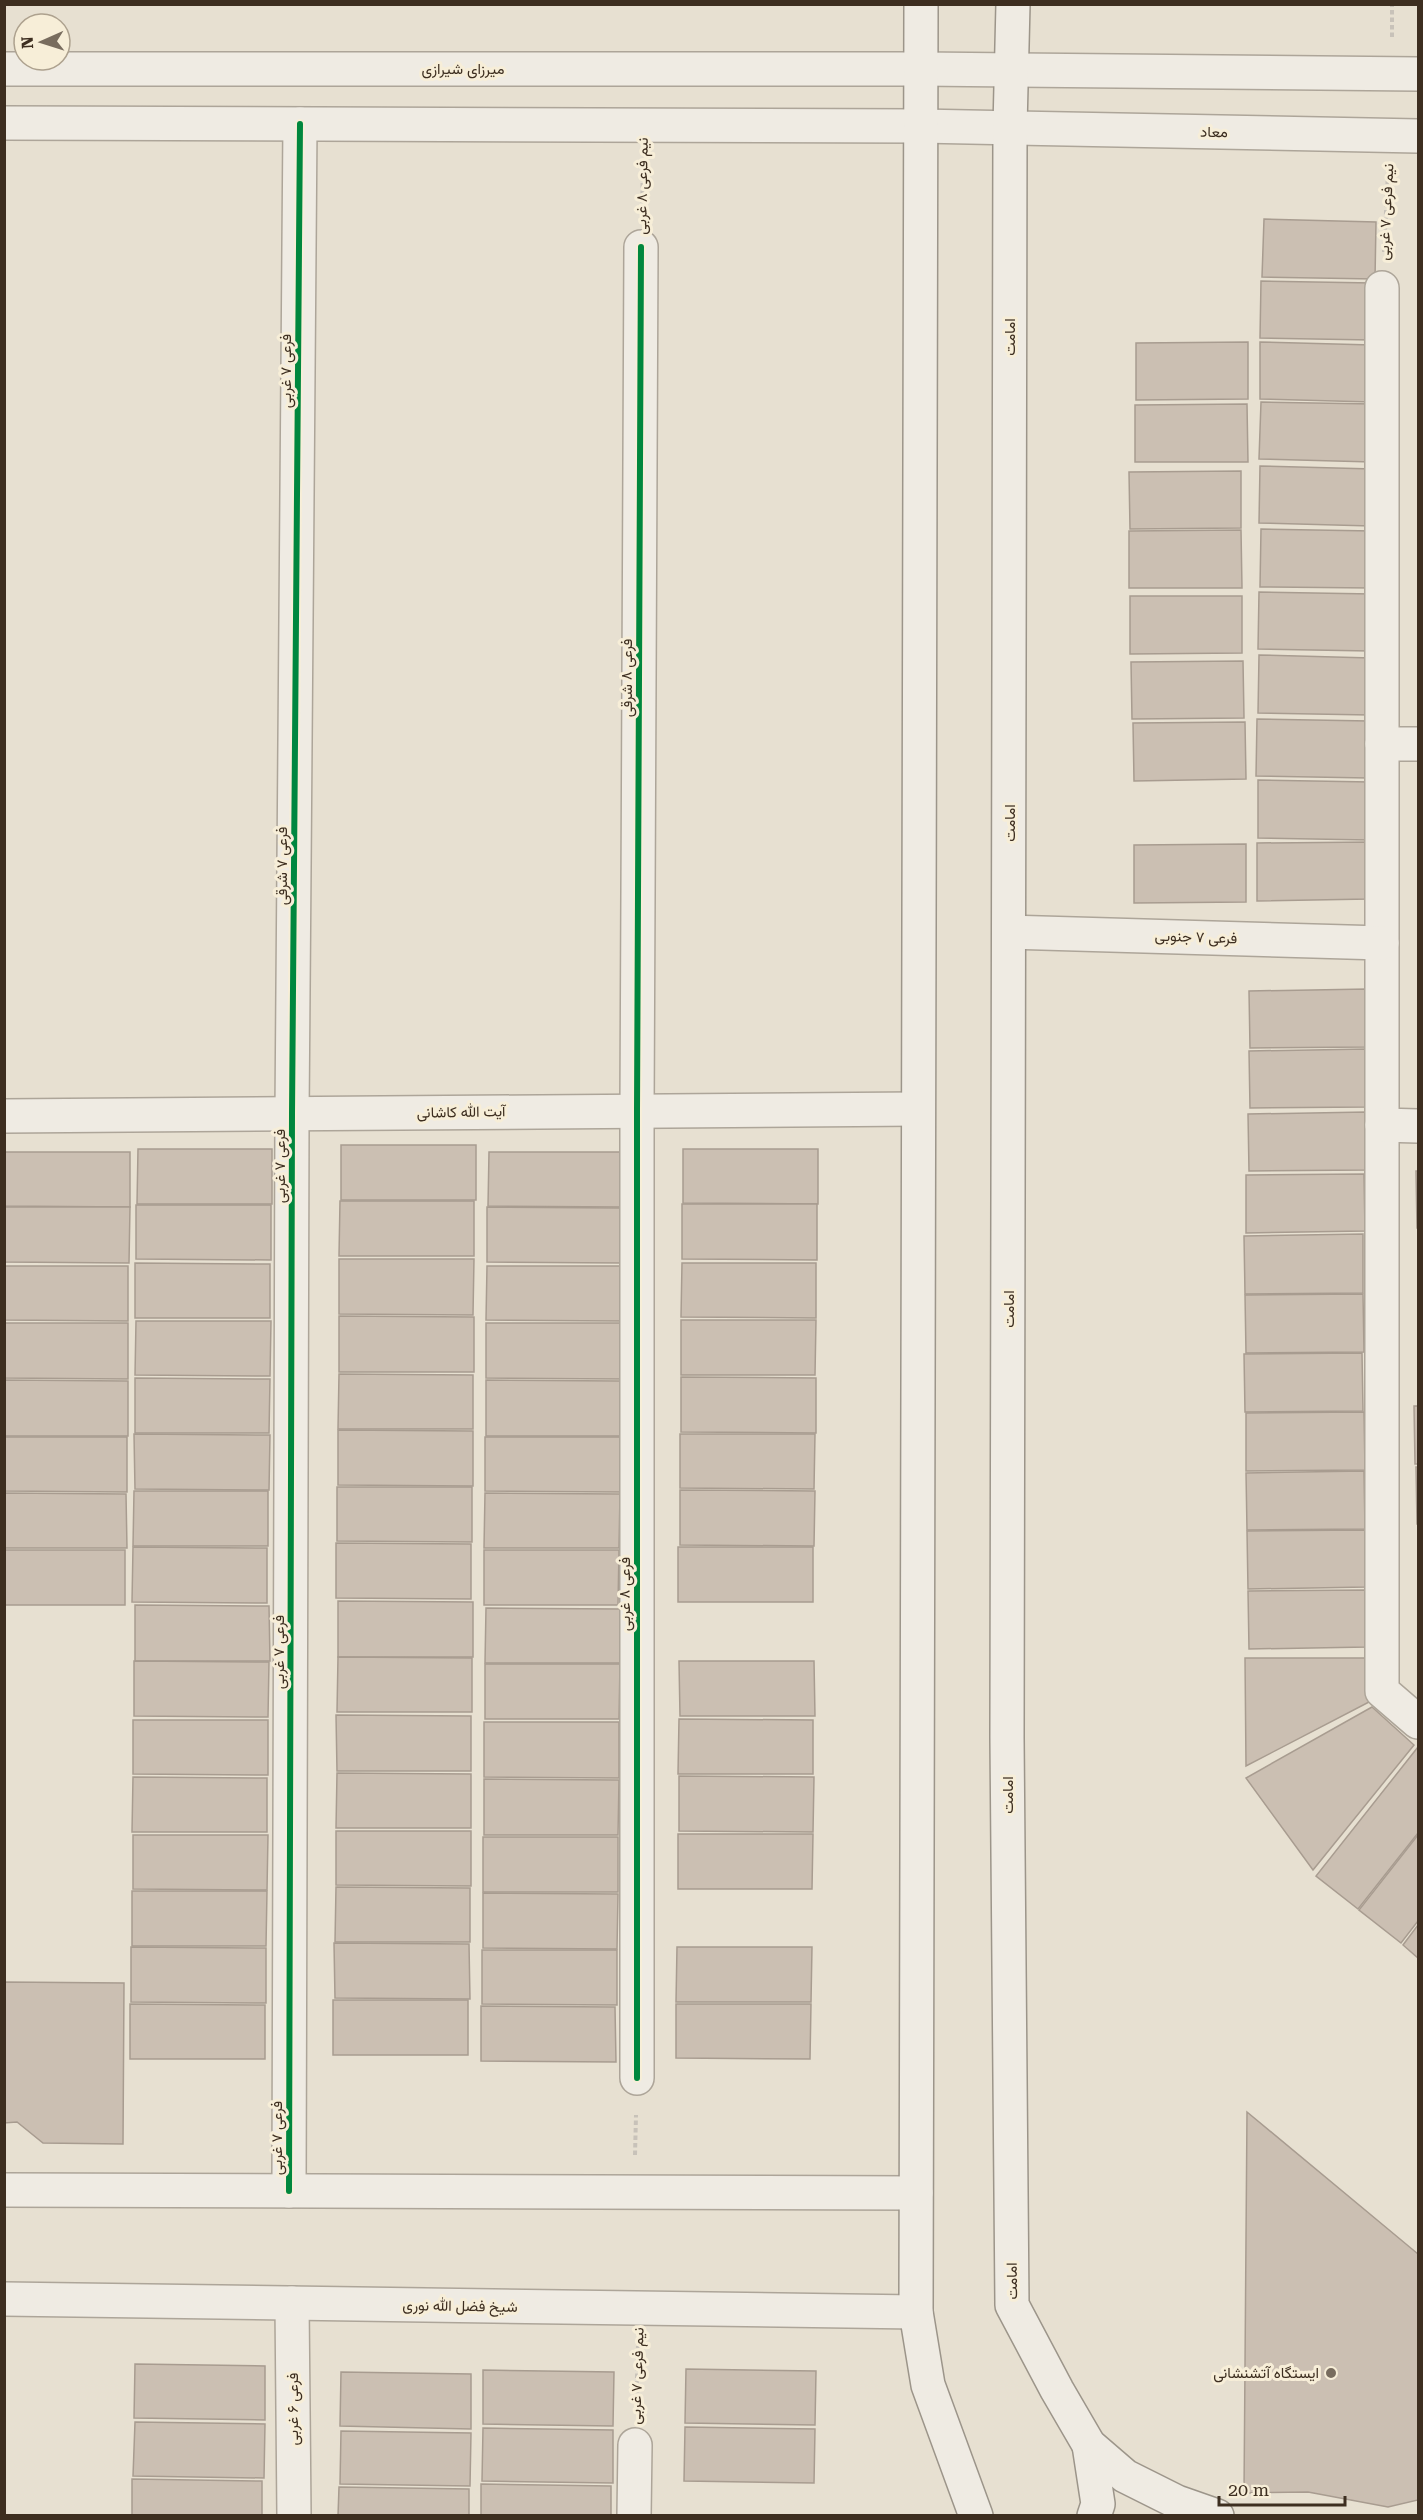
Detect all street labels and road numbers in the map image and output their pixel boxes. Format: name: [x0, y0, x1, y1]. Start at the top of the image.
street label: میرزای شیرازی: [421, 60, 505, 79]
street label: معاد: [1200, 123, 1228, 141]
street label: نیم فرعی ۸ غربی: [632, 137, 653, 235]
street label: نیم فرعی ۷ غربی: [1374, 163, 1399, 261]
street label: امامت: [1001, 318, 1019, 356]
street label: فرعی ۷ غربی: [277, 334, 296, 408]
street label: فرعی ۸ شرقی: [618, 639, 637, 717]
street label: امامت: [1001, 804, 1019, 842]
street label: فرعی ۷ شرقی: [273, 827, 292, 905]
street label: فرعی ۷ جنوبی: [1154, 927, 1238, 948]
street label: آیت الله کاشانی: [416, 1102, 507, 1123]
street label: فرعی ۷ غربی: [271, 1129, 290, 1203]
street label: امامت: [1000, 1290, 1018, 1328]
street label: فرعی ۸ غربی: [616, 1557, 635, 1631]
street label: فرعی ۷ غربی: [270, 1615, 289, 1689]
street label: امامت: [999, 1776, 1017, 1814]
street label: فرعی ۷ غربی: [268, 2101, 287, 2175]
street label: امامت: [1003, 2262, 1021, 2300]
street label: شیخ فضل الله نوری: [402, 2296, 518, 2318]
street label: نیم فرعی ۷ غربی: [626, 2327, 649, 2425]
street label: فرعی ۶ غربی: [284, 2372, 303, 2445]

